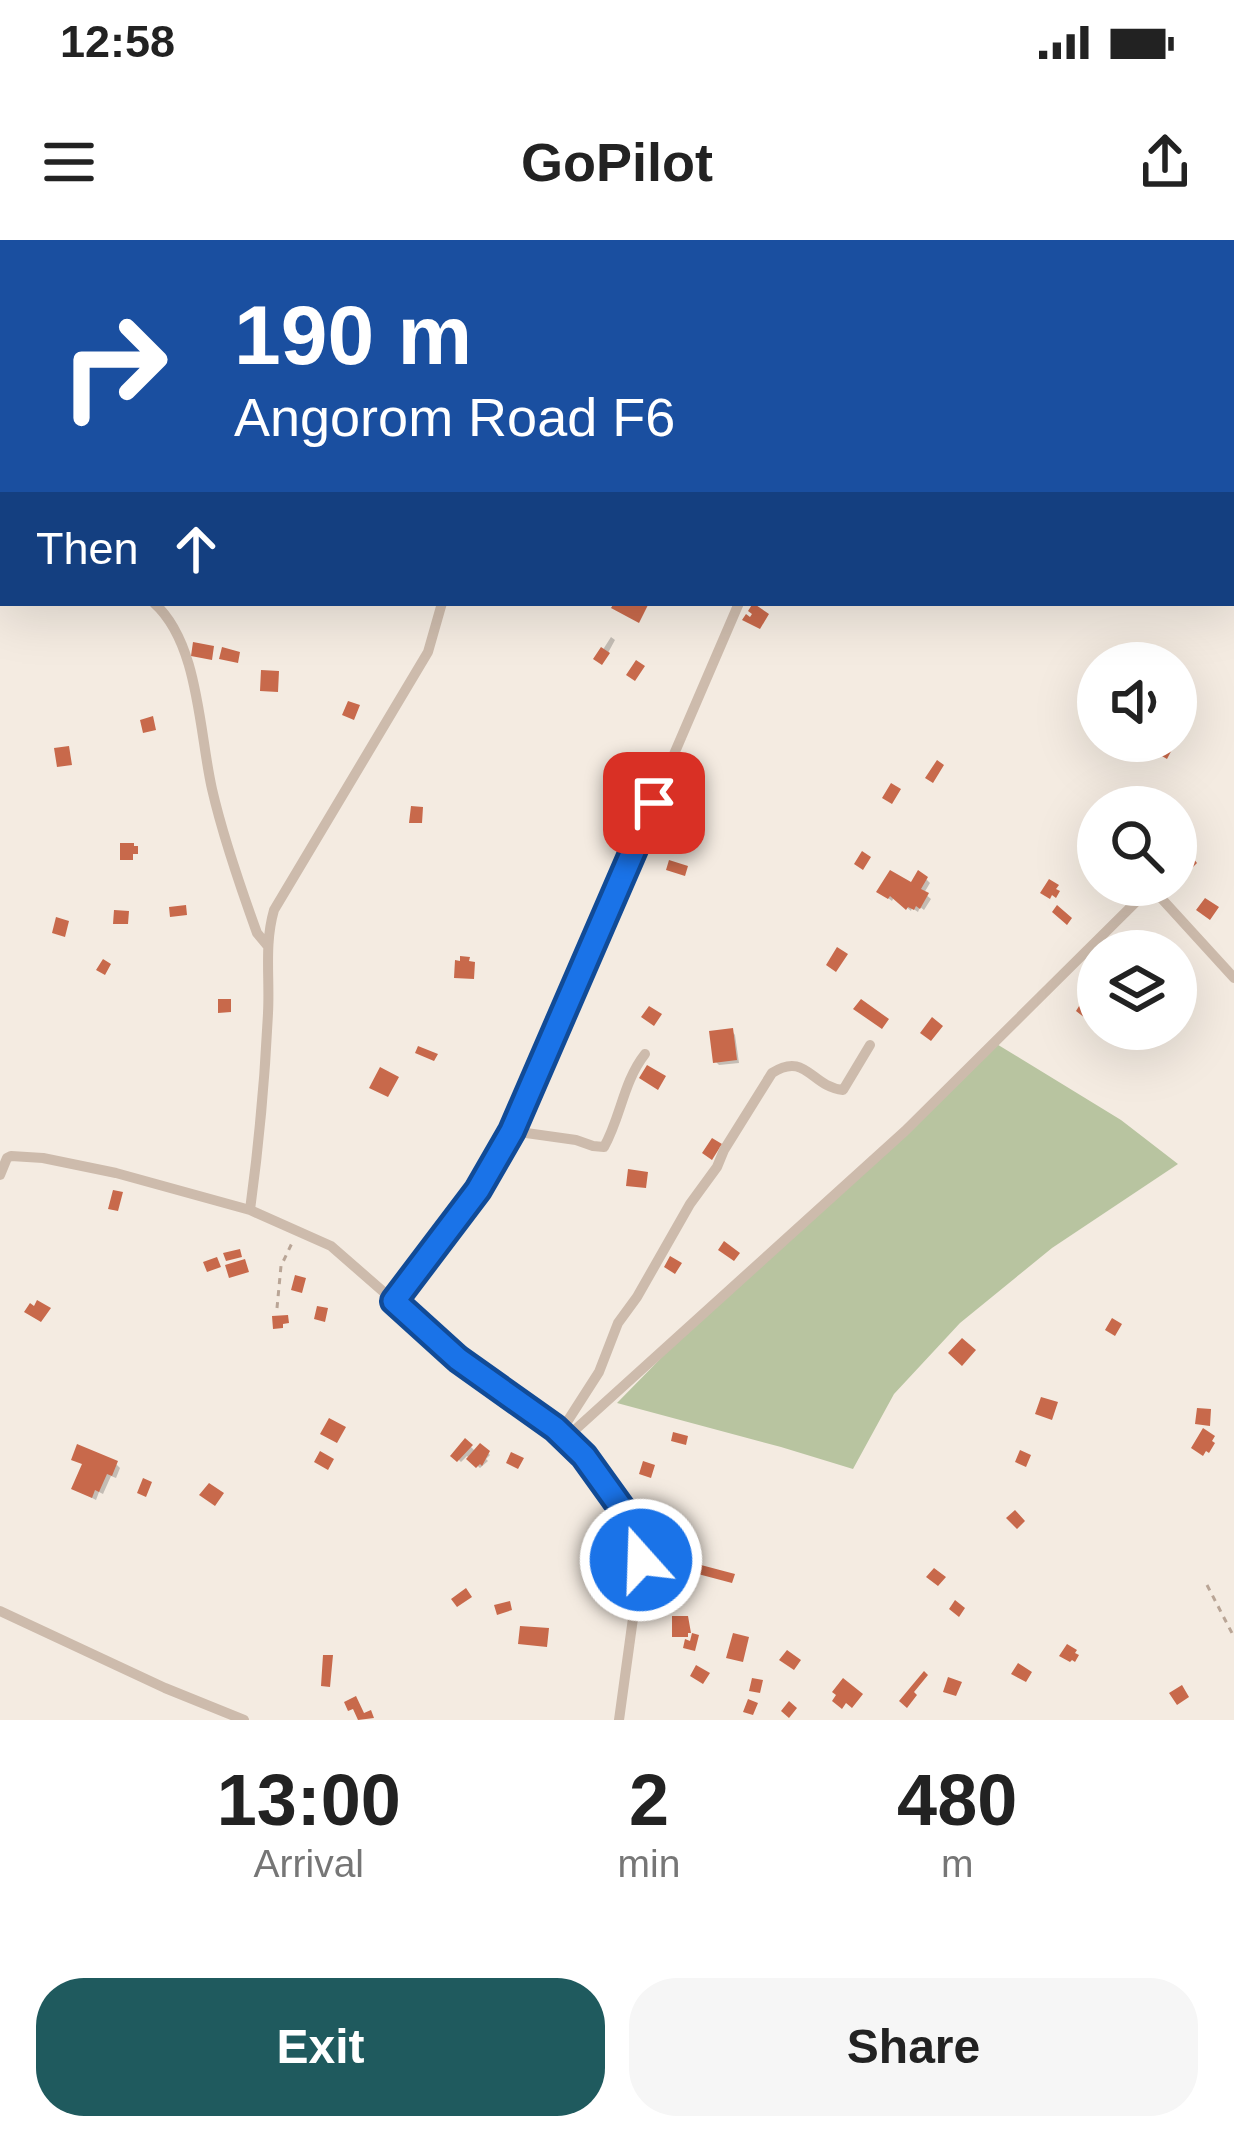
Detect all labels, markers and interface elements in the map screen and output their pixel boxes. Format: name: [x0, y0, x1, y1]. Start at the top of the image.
text: 12:58: [60, 16, 175, 67]
icon: menu: [36, 129, 102, 195]
icon: share: [1132, 129, 1198, 195]
text: GoPilot: [521, 132, 713, 192]
icon: right: [36, 288, 192, 444]
text: 190 m: [234, 288, 472, 382]
text: Angorom Road F6: [234, 387, 675, 447]
icon: ahead: [163, 516, 229, 582]
text: Then: [36, 523, 139, 574]
map controls: [1077, 642, 1197, 1050]
button: sound: [1077, 642, 1197, 762]
pin: [603, 752, 705, 854]
icon: arrive: [621, 770, 687, 836]
button: search: [1077, 786, 1197, 906]
button: layers: [1077, 930, 1197, 1050]
position arrow: [578, 1497, 704, 1623]
text: 13:00: [217, 1760, 401, 1840]
text: 2: [629, 1760, 669, 1840]
text: 480: [897, 1760, 1017, 1840]
text: Arrival: [254, 1842, 364, 1885]
text: min: [618, 1842, 680, 1885]
text: m: [941, 1842, 973, 1885]
button: Exit: [36, 1978, 605, 2116]
button: Share: [629, 1978, 1198, 2116]

